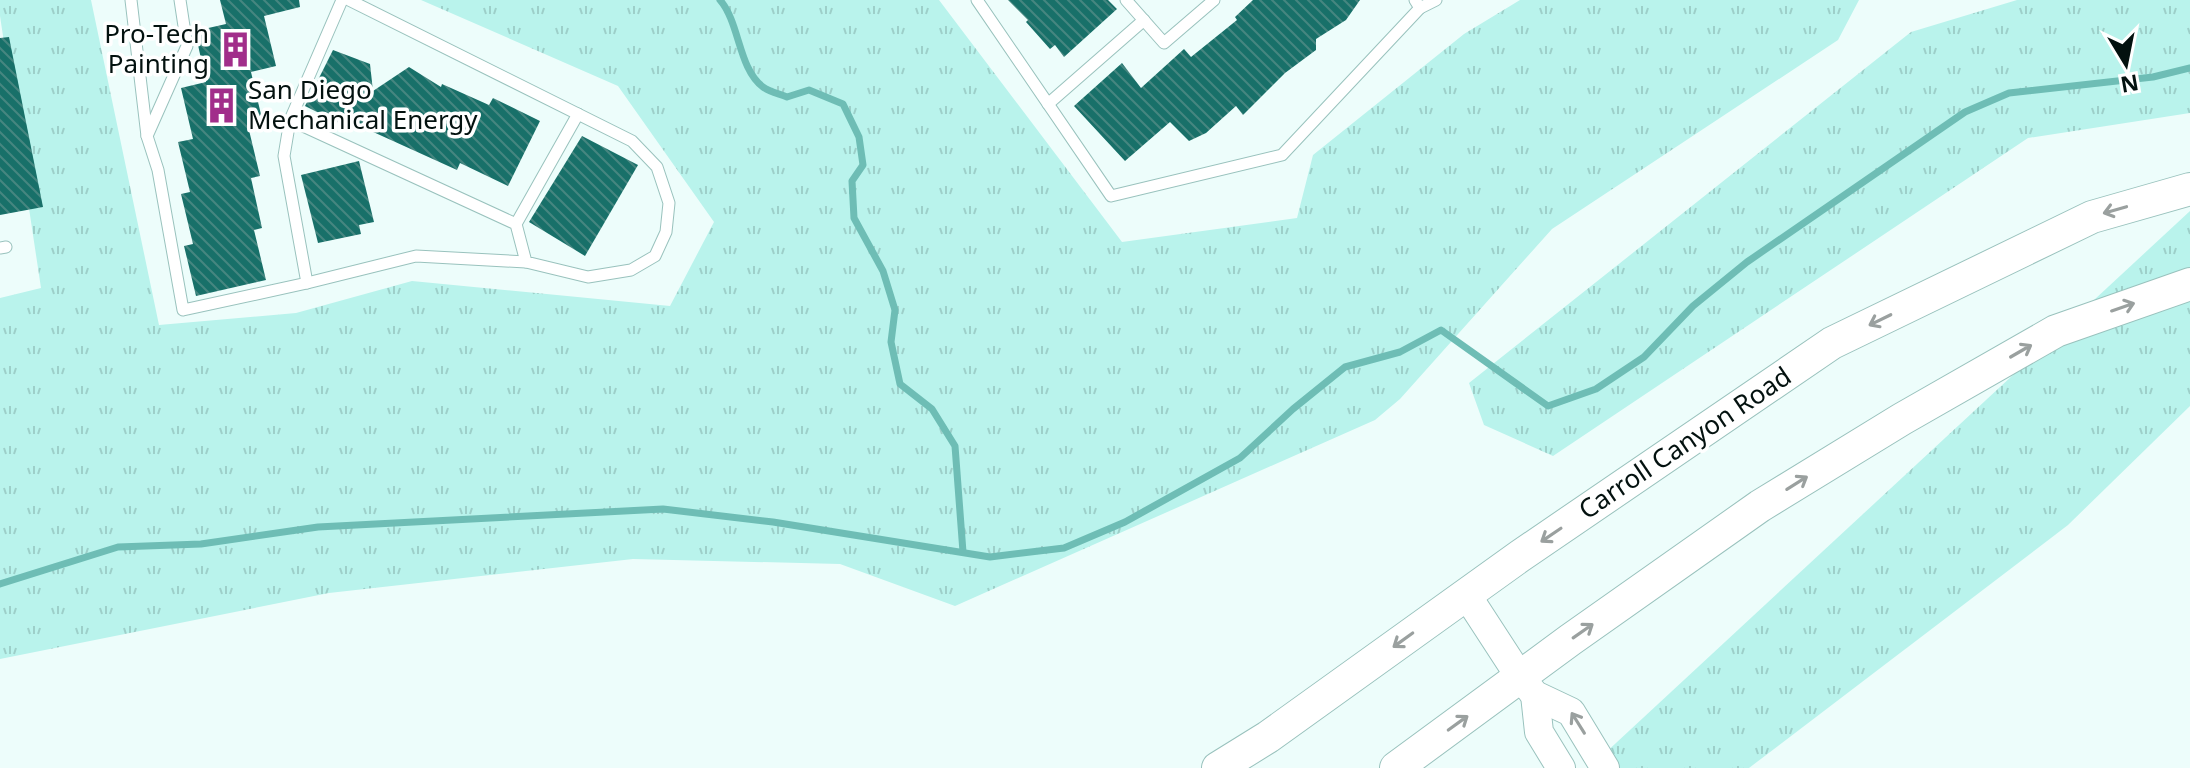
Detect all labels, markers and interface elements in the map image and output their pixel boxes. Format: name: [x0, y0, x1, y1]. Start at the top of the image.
place label: Pro-Tech Painting: [104, 15, 209, 81]
north arrow: [2086, 24, 2166, 104]
building icon: Pro-Tech Painting: [216, 30, 254, 68]
text: N: [2118, 68, 2141, 101]
place label: San Diego Mechanical Energy: [248, 71, 478, 137]
building icon: San Diego Mechanical Energy: [203, 86, 241, 124]
one-way arrow: [2103, 203, 2129, 218]
one-way arrow: [2110, 299, 2135, 314]
one-way arrow: [1868, 313, 1892, 328]
one-way arrow: [2009, 343, 2032, 359]
street label: Carroll Canyon Road: [1571, 358, 1798, 527]
one-way arrow: [1785, 475, 1808, 491]
one-way arrow: [1540, 527, 1562, 543]
one-way arrow: [1572, 623, 1593, 640]
one-way arrow: [1393, 632, 1415, 648]
one-way arrow: [1569, 712, 1585, 735]
one-way arrow: [1447, 714, 1468, 731]

